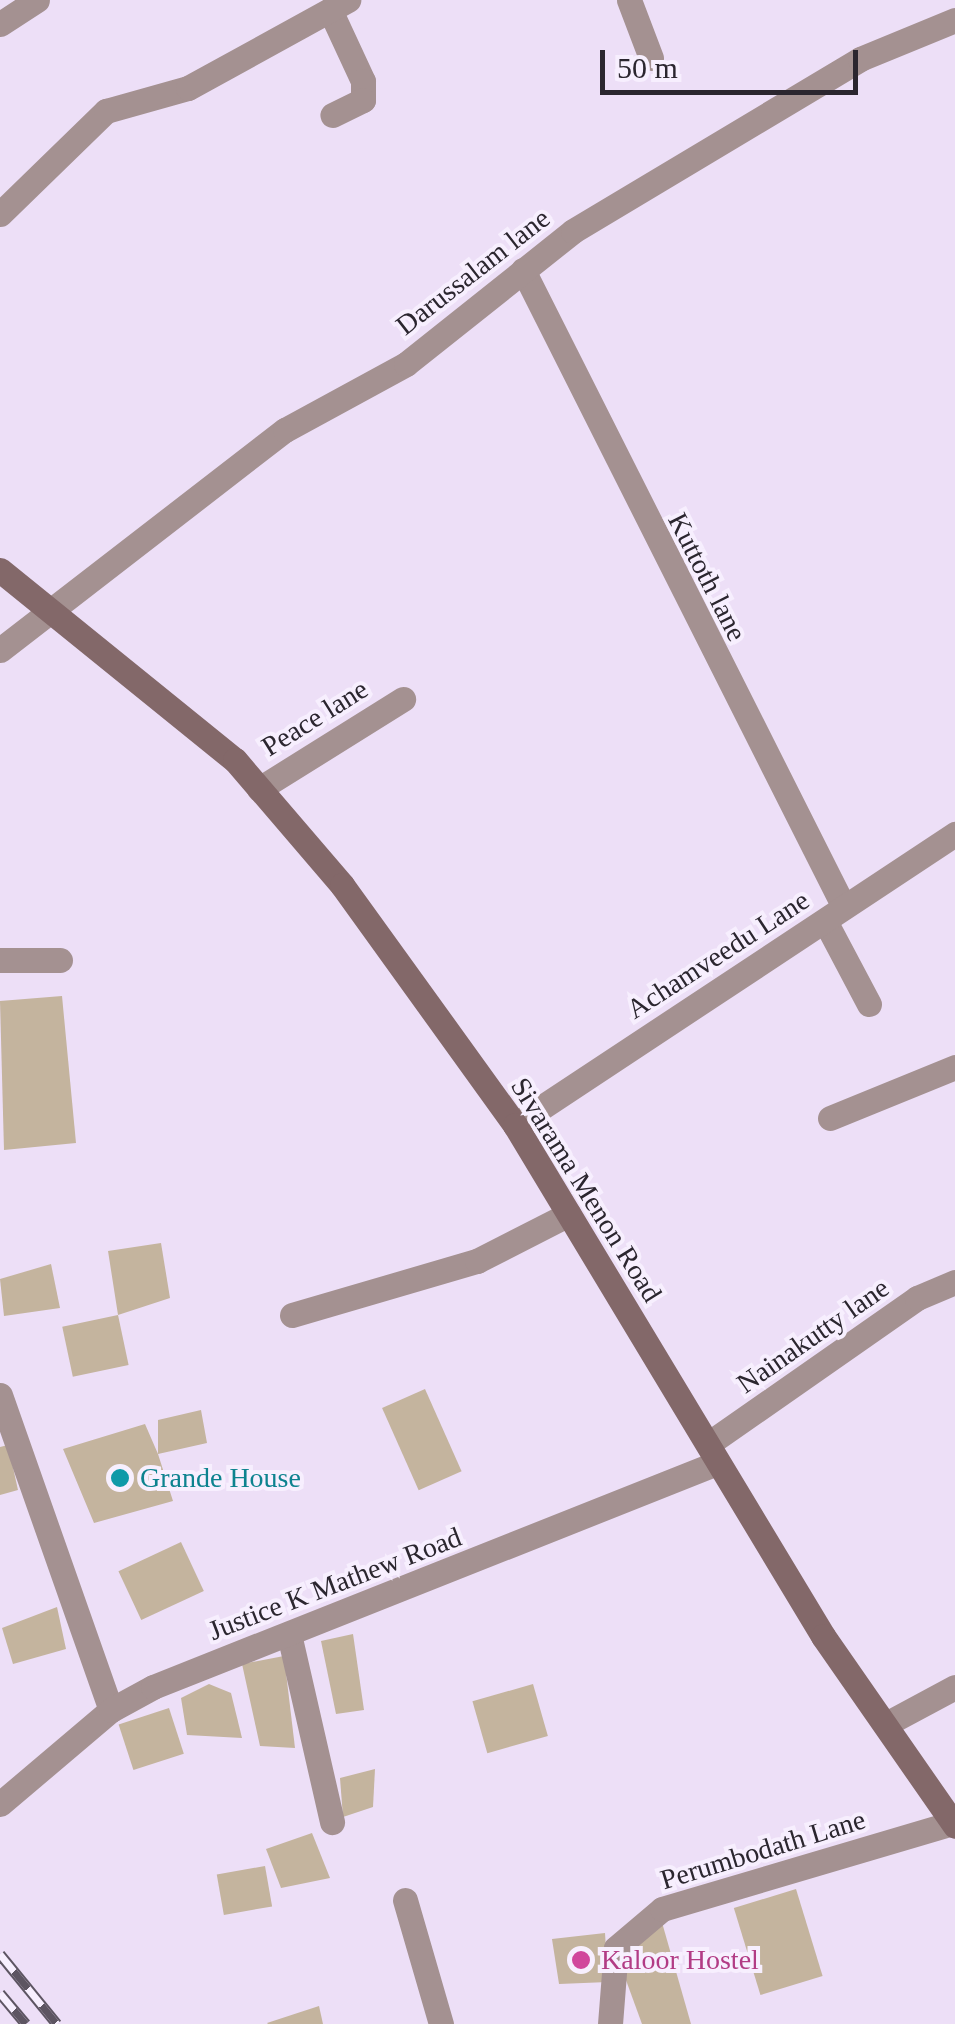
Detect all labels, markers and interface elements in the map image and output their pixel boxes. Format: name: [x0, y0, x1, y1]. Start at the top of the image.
scale bar: [605, 30, 862, 92]
text: 50 m: [617, 51, 678, 84]
street label: Darussalam lane: [389, 202, 557, 342]
street label: Kuttoth lane: [660, 507, 754, 647]
street label: Peace lane: [256, 672, 374, 764]
street label: Achamveedu Lane: [621, 884, 815, 1026]
street label: Sivarama Menon Road: [503, 1072, 669, 1308]
street label: Nainakutty lane: [730, 1271, 896, 1401]
place label: Grande House: [140, 1461, 301, 1495]
marker: Grande House: [109, 1467, 131, 1489]
street label: Justice K Mathew Road: [204, 1520, 466, 1648]
street label: Perumbodath Lane: [657, 1803, 869, 1897]
place label: Kaloor Hostel: [601, 1943, 759, 1977]
marker: Kaloor Hostel: [570, 1949, 592, 1971]

